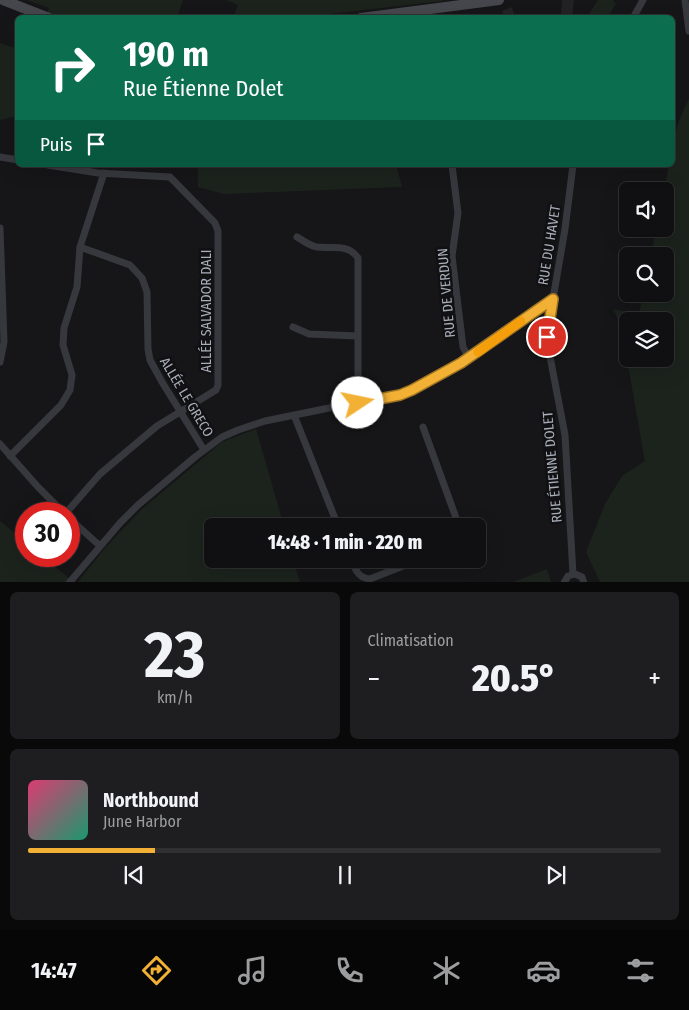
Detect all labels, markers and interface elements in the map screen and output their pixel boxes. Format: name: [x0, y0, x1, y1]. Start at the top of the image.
text: 190 m: [123, 33, 209, 75]
icon: right: [40, 35, 105, 100]
text: Rue Étienne Dolet: [123, 75, 284, 102]
icon: arrive: [82, 130, 110, 158]
text: Puis: [40, 133, 72, 156]
map controls: [619, 182, 674, 367]
button: sound: [619, 182, 674, 237]
street label: RUE DU HAVET: [535, 203, 564, 286]
street label: RUE DE VERDUN: [434, 247, 459, 338]
button: search: [619, 247, 674, 302]
street label: ALLÉE SALVADOR DALI: [197, 249, 215, 373]
button: layers: [619, 312, 674, 367]
pin: [526, 316, 568, 358]
icon: arrive: [533, 323, 561, 351]
street label: ALLÉE LE GRECO: [156, 354, 218, 440]
position arrow: [331, 376, 383, 428]
street label: RUE ÉTIENNE DOLET: [538, 410, 566, 524]
speed limit sign: 30: [15, 502, 80, 567]
text: 14:48 · 1 min · 220 m: [268, 531, 422, 554]
text: 23: [144, 616, 205, 694]
text: Climatisation: [368, 631, 454, 650]
text: 20.5°: [472, 655, 556, 701]
text: −: [368, 662, 380, 695]
text: +: [648, 662, 661, 695]
text: km/h: [157, 688, 193, 707]
text: Northbound: [103, 789, 199, 812]
text: June Harbor: [103, 812, 181, 831]
icon: previous: [120, 861, 148, 889]
icon: pause: [331, 861, 359, 889]
icon: next: [542, 861, 570, 889]
icon: directions: [139, 953, 174, 988]
icon: music: [235, 953, 270, 988]
icon: phone: [332, 953, 367, 988]
icon: climate: [429, 953, 464, 988]
icon: car: [526, 953, 561, 988]
icon: filters: [623, 953, 658, 988]
text: 14:47: [31, 957, 77, 984]

